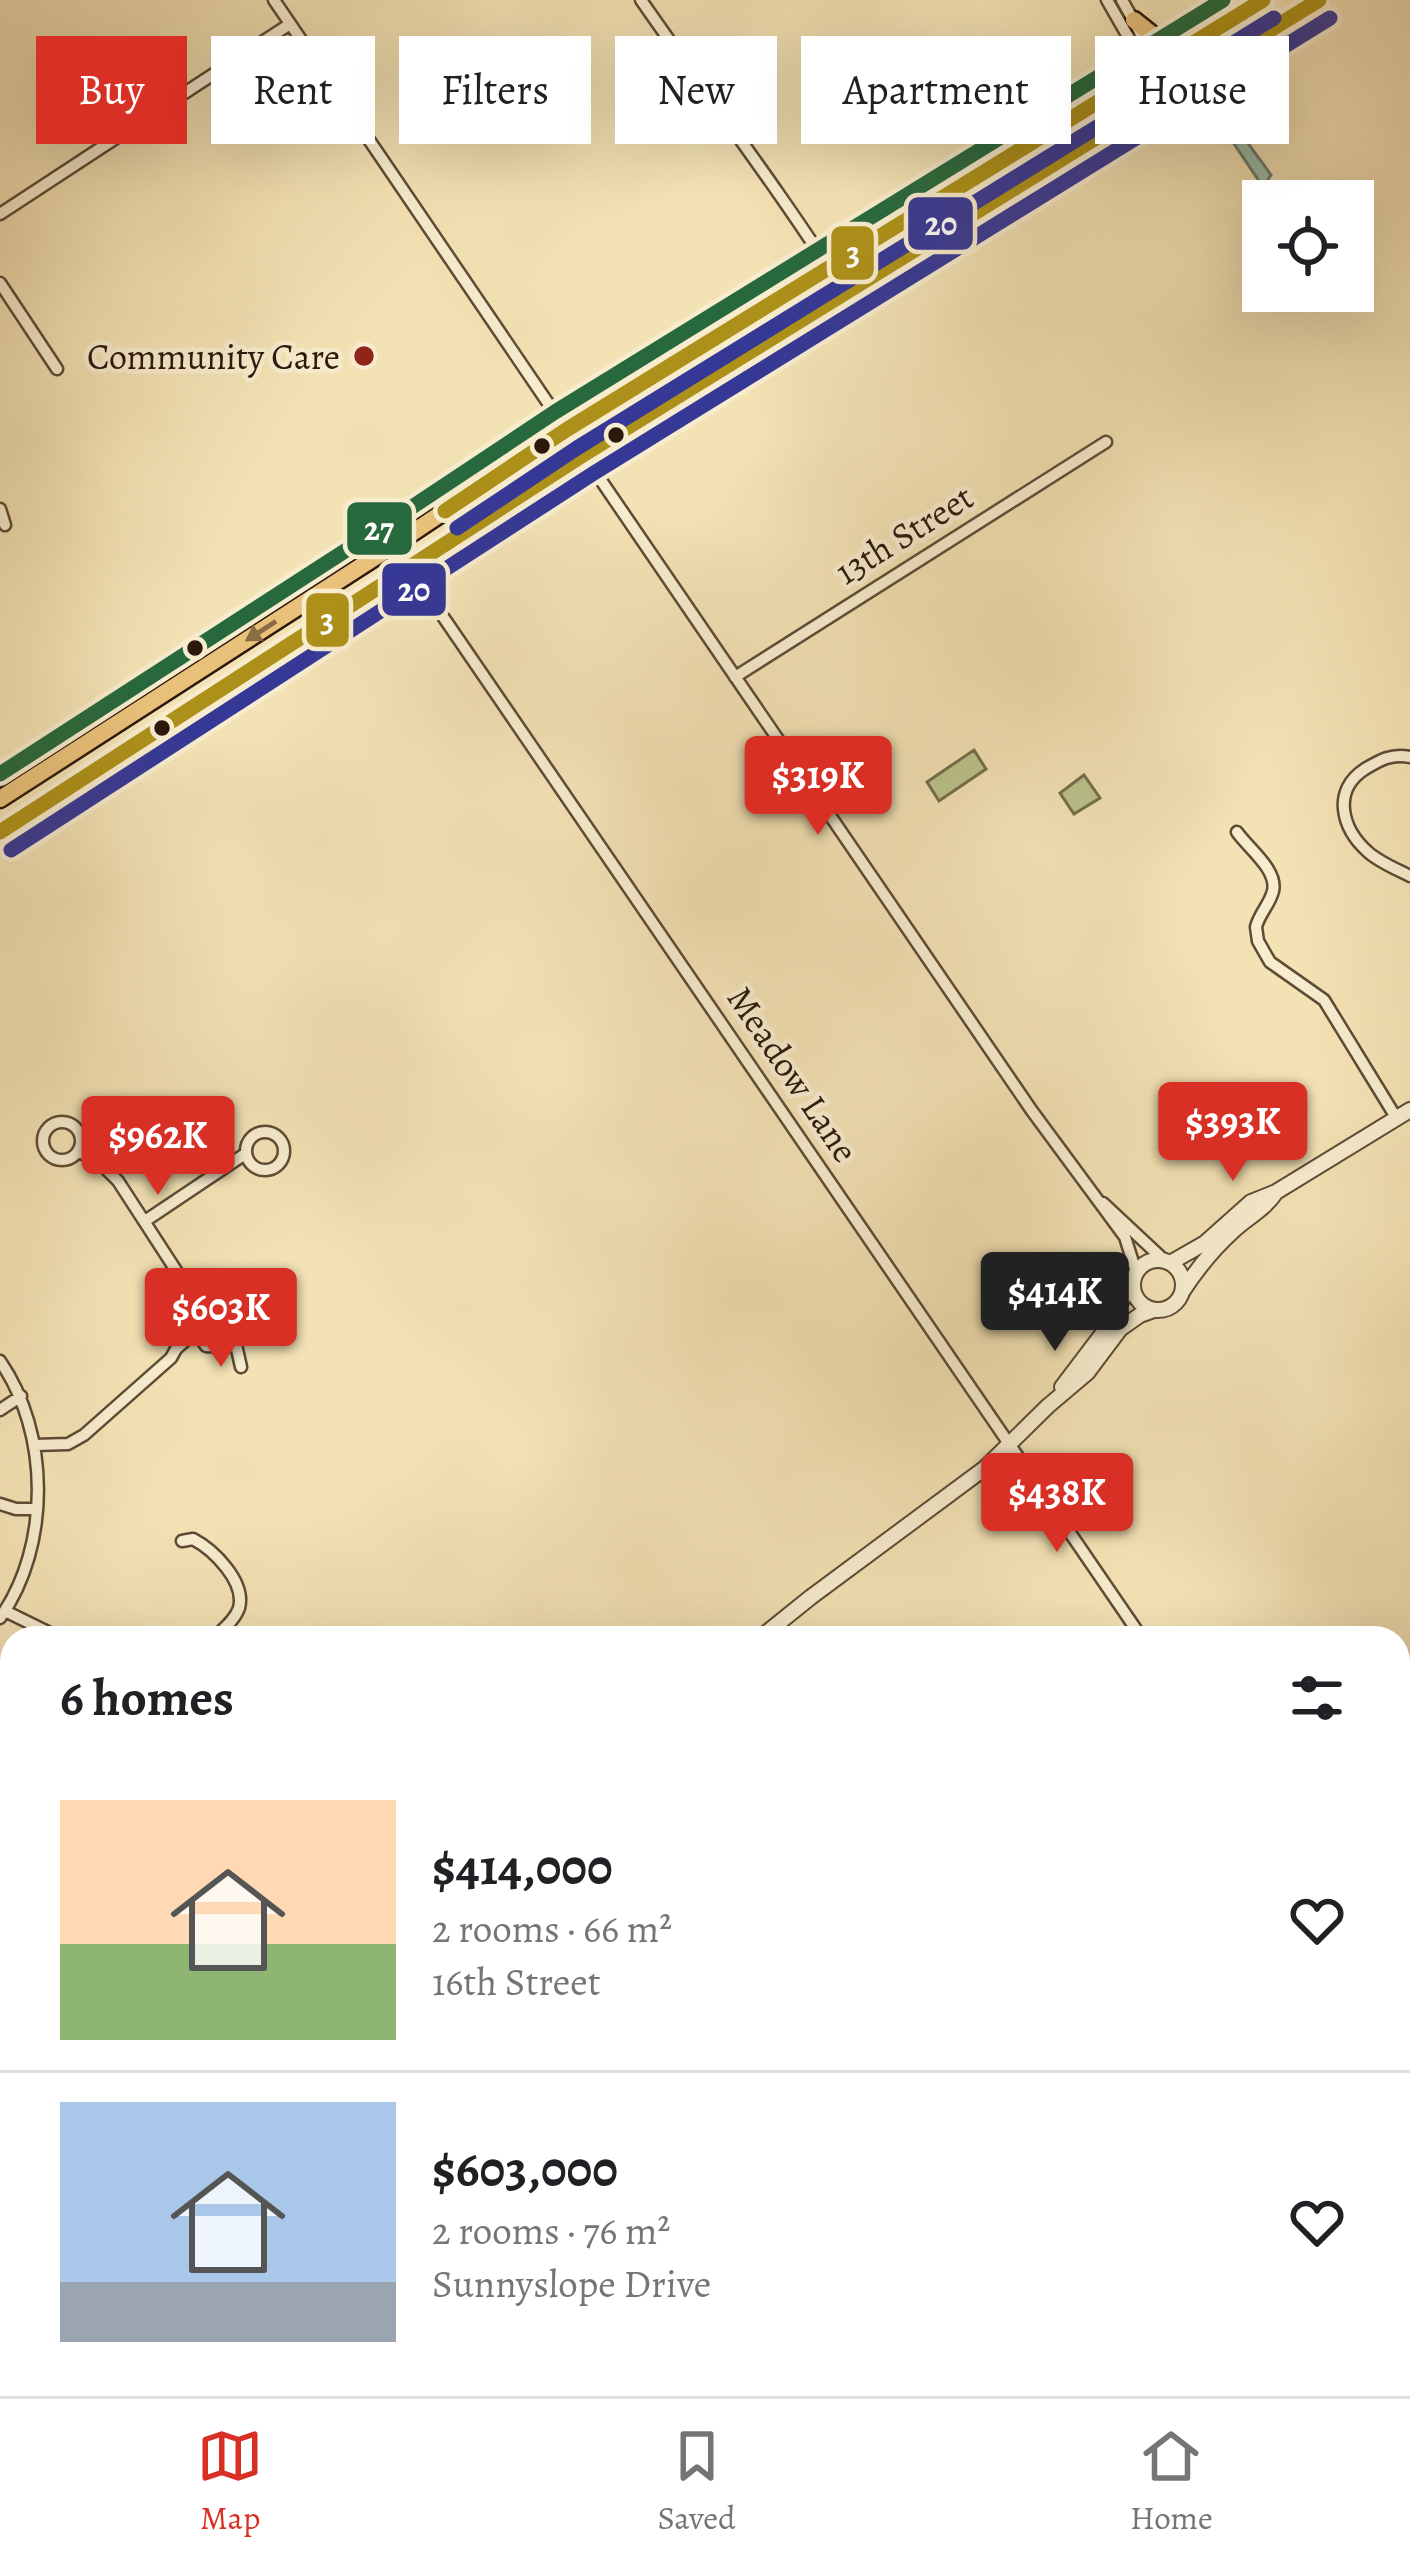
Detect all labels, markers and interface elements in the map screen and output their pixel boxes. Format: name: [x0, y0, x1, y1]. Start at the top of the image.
chip: Buy: [36, 36, 187, 144]
chip: Rent: [211, 36, 375, 144]
chip: Filters: [399, 36, 591, 144]
chip: New: [615, 36, 777, 144]
chip: Apartment: [801, 36, 1071, 144]
chip: House: [1095, 36, 1289, 144]
map controls: [1242, 180, 1374, 312]
button: locate: [1242, 180, 1374, 312]
line badge: 20: [906, 195, 975, 252]
text: 20: [925, 201, 957, 246]
line badge: 3: [829, 224, 876, 282]
text: 3: [846, 231, 860, 276]
place label: Community Care: [87, 332, 340, 381]
marker: Community Care: [351, 343, 377, 369]
unlabelled marker: [605, 424, 627, 446]
unlabelled marker: [531, 435, 553, 457]
street label: 13th Street: [826, 472, 982, 596]
line badge: 27: [345, 500, 414, 557]
text: 27: [364, 506, 395, 551]
line badge: 20: [380, 561, 448, 618]
text: 20: [398, 567, 430, 612]
line badge: 3: [304, 591, 351, 649]
text: 3: [320, 598, 334, 643]
one-way arrow: [244, 619, 277, 641]
unlabelled marker: [184, 637, 206, 659]
unlabelled marker: [151, 717, 173, 739]
pin: $319K: [734, 736, 902, 838]
text: $319K: [772, 748, 864, 801]
street label: Meadow Lane: [716, 976, 870, 1172]
pin: $393K: [1149, 1082, 1317, 1184]
text: $393K: [1185, 1094, 1281, 1147]
pin: $962K: [74, 1096, 242, 1198]
text: $962K: [109, 1108, 207, 1161]
pin: $414K: [971, 1252, 1139, 1354]
text: $414K: [1008, 1264, 1102, 1317]
pin: $603K: [137, 1268, 305, 1370]
text: $603K: [172, 1280, 270, 1333]
pin: $438K: [973, 1453, 1141, 1555]
text: $438K: [1008, 1465, 1106, 1518]
text: 6 homes: [60, 1663, 234, 1733]
icon: filters: [1284, 1665, 1350, 1731]
text: $414,000: [432, 1832, 613, 1902]
icon: home: [156, 1848, 300, 1992]
icon: heart: [1284, 1887, 1350, 1953]
text: 2 rooms · 66 m²: [432, 1902, 672, 1955]
text: 16th Street: [432, 1955, 601, 2008]
text: $603,000: [432, 2134, 618, 2204]
icon: home: [156, 2150, 300, 2294]
icon: heart: [1284, 2189, 1350, 2255]
text: 2 rooms · 76 m²: [432, 2204, 670, 2257]
text: Sunnyslope Drive: [432, 2257, 711, 2310]
tab: Map: [197, 2423, 263, 2540]
tab: Saved: [657, 2423, 736, 2540]
tab: Home: [1130, 2423, 1213, 2540]

